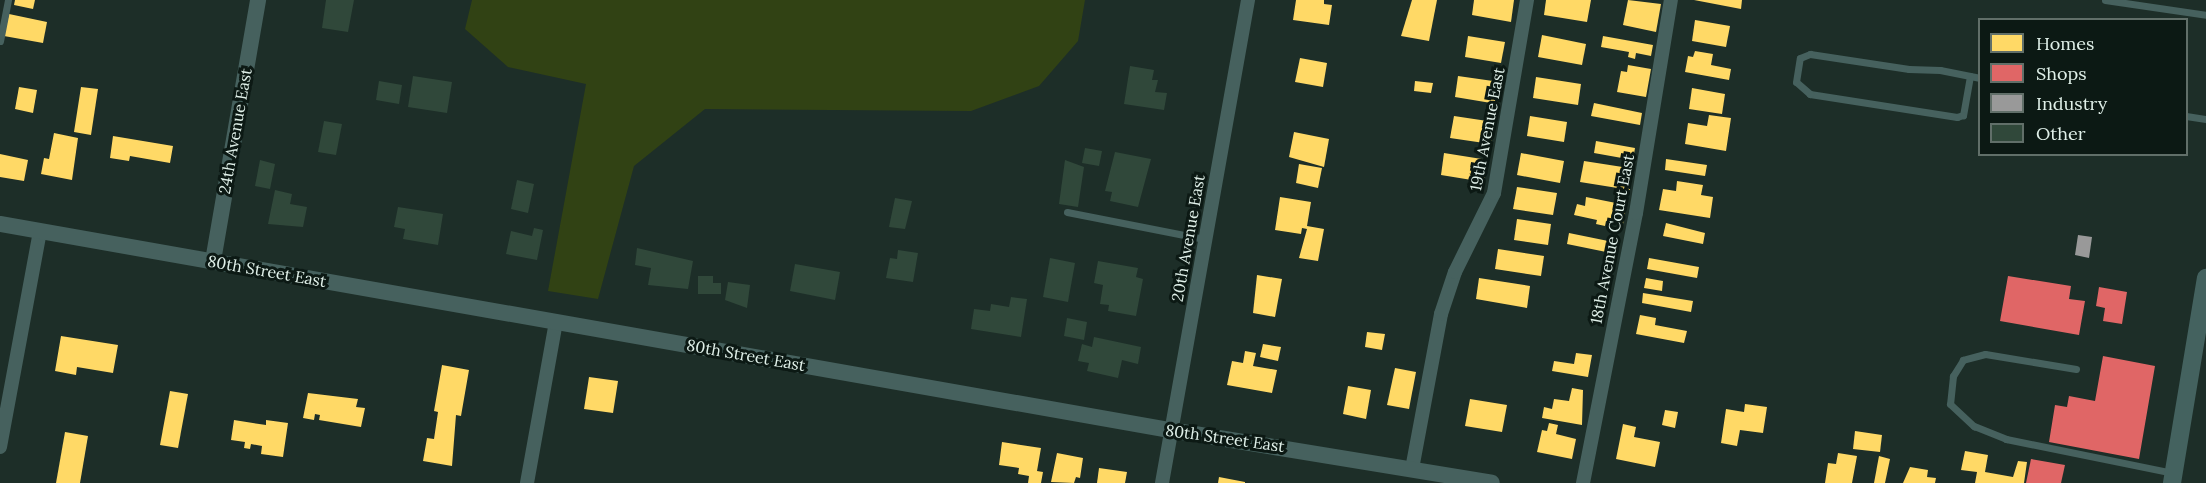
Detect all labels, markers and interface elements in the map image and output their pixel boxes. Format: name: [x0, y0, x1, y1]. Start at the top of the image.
legend: [1978, 18, 2188, 156]
text: Homes: [2036, 32, 2094, 55]
text: Shops: [2036, 62, 2087, 85]
street label: 19th Avenue East: [1466, 66, 1508, 192]
street label: 24th Avenue East: [215, 67, 255, 195]
text: Industry: [2036, 92, 2107, 115]
text: Other: [2036, 122, 2086, 145]
street label: 18th Avenue Court East: [1586, 152, 1638, 326]
street label: 20th Avenue East: [1167, 173, 1209, 303]
street label: 80th Street East: [206, 251, 328, 291]
street label: 80th Street East: [685, 335, 807, 375]
street label: 80th Street East: [1164, 420, 1286, 456]

